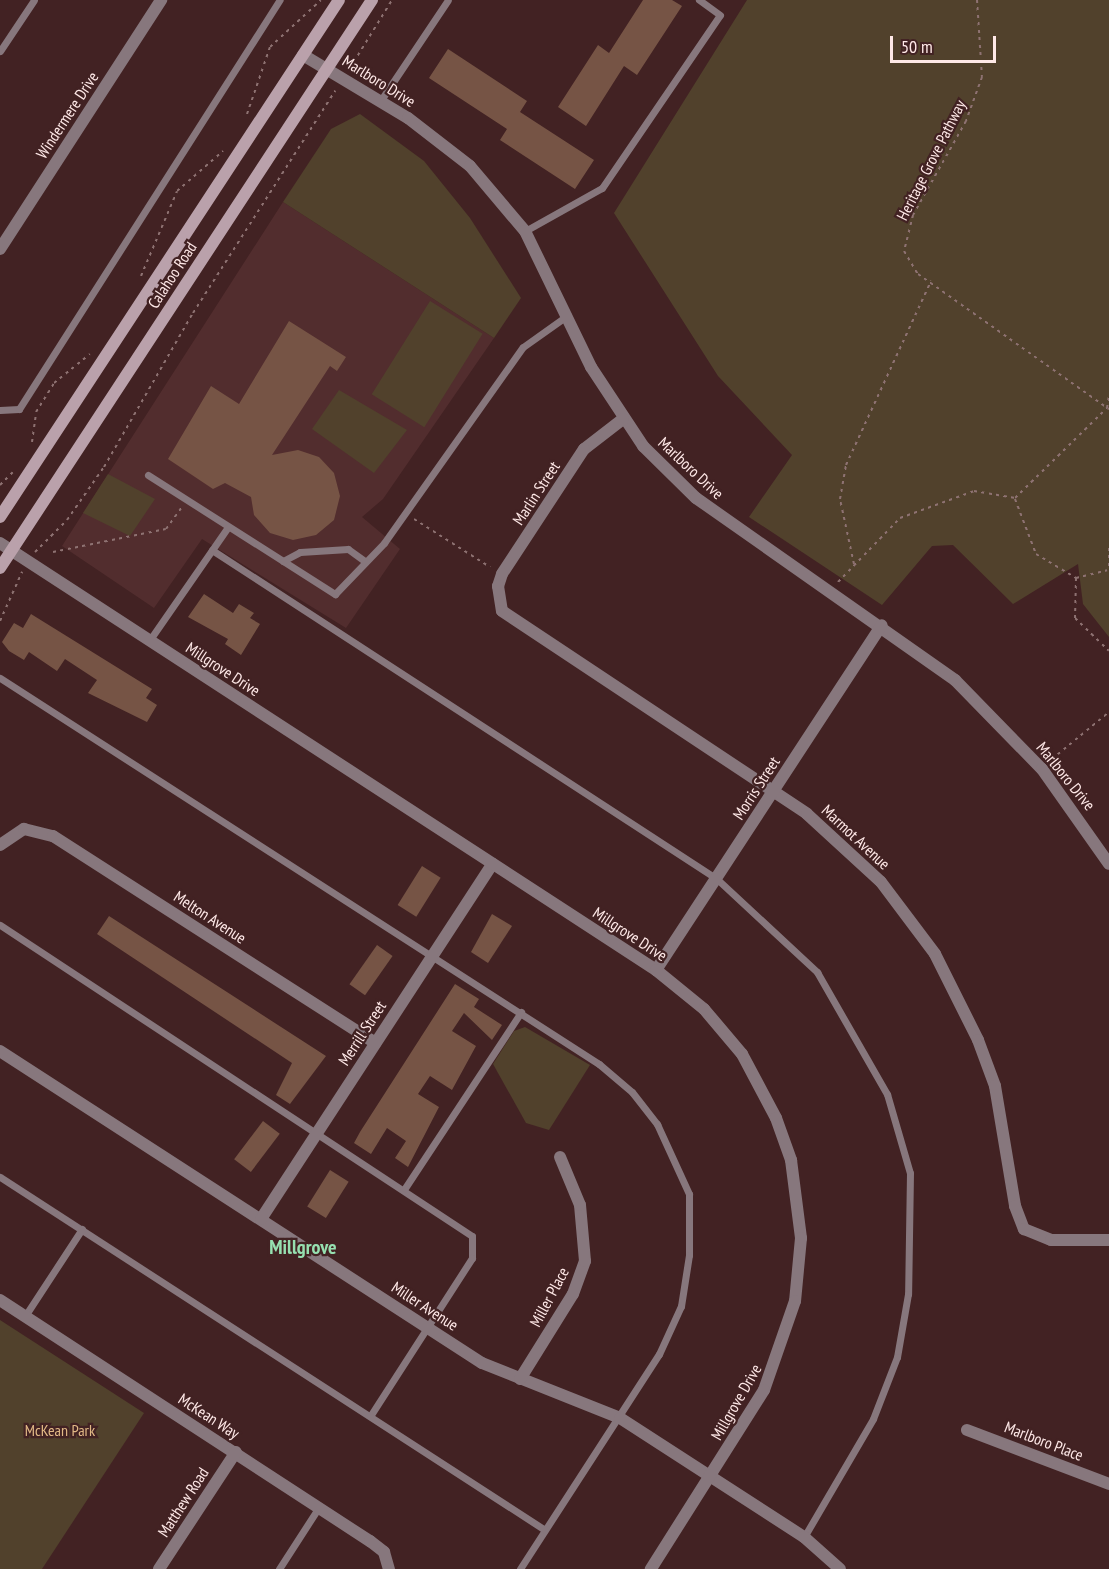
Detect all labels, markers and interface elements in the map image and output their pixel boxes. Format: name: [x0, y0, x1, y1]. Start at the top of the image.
scale bar: [893, 24, 1000, 62]
text: 50 m: [901, 35, 933, 58]
street label: Marlboro Drive: [339, 51, 419, 111]
street label: Windermere Drive: [32, 68, 102, 162]
street label: Heritage Grove Pathway: [892, 97, 970, 223]
street label: Calahoo Road: [143, 238, 201, 312]
street label: Marlboro Drive: [654, 433, 728, 503]
street label: Marlin Street: [508, 458, 564, 528]
street label: Millgrove Drive: [182, 638, 264, 700]
street label: Marlboro Drive: [1033, 738, 1099, 814]
street label: Morris Street: [729, 753, 783, 823]
street label: Marmot Avenue: [818, 800, 894, 874]
street label: Melton Avenue: [170, 886, 250, 948]
street label: Millgrove Drive: [589, 903, 671, 965]
street label: Merrill Street: [334, 997, 390, 1069]
district label: Millgrove: [269, 1235, 337, 1259]
street label: Miller Place: [525, 1264, 573, 1330]
street label: Miller Avenue: [388, 1277, 462, 1335]
street label: Millgrove Drive: [707, 1361, 765, 1443]
street label: McKean Way: [175, 1389, 243, 1443]
street label: Marlboro Place: [1002, 1417, 1086, 1465]
park label: McKean Park: [25, 1420, 95, 1440]
street label: Matthew Road: [153, 1464, 213, 1540]

